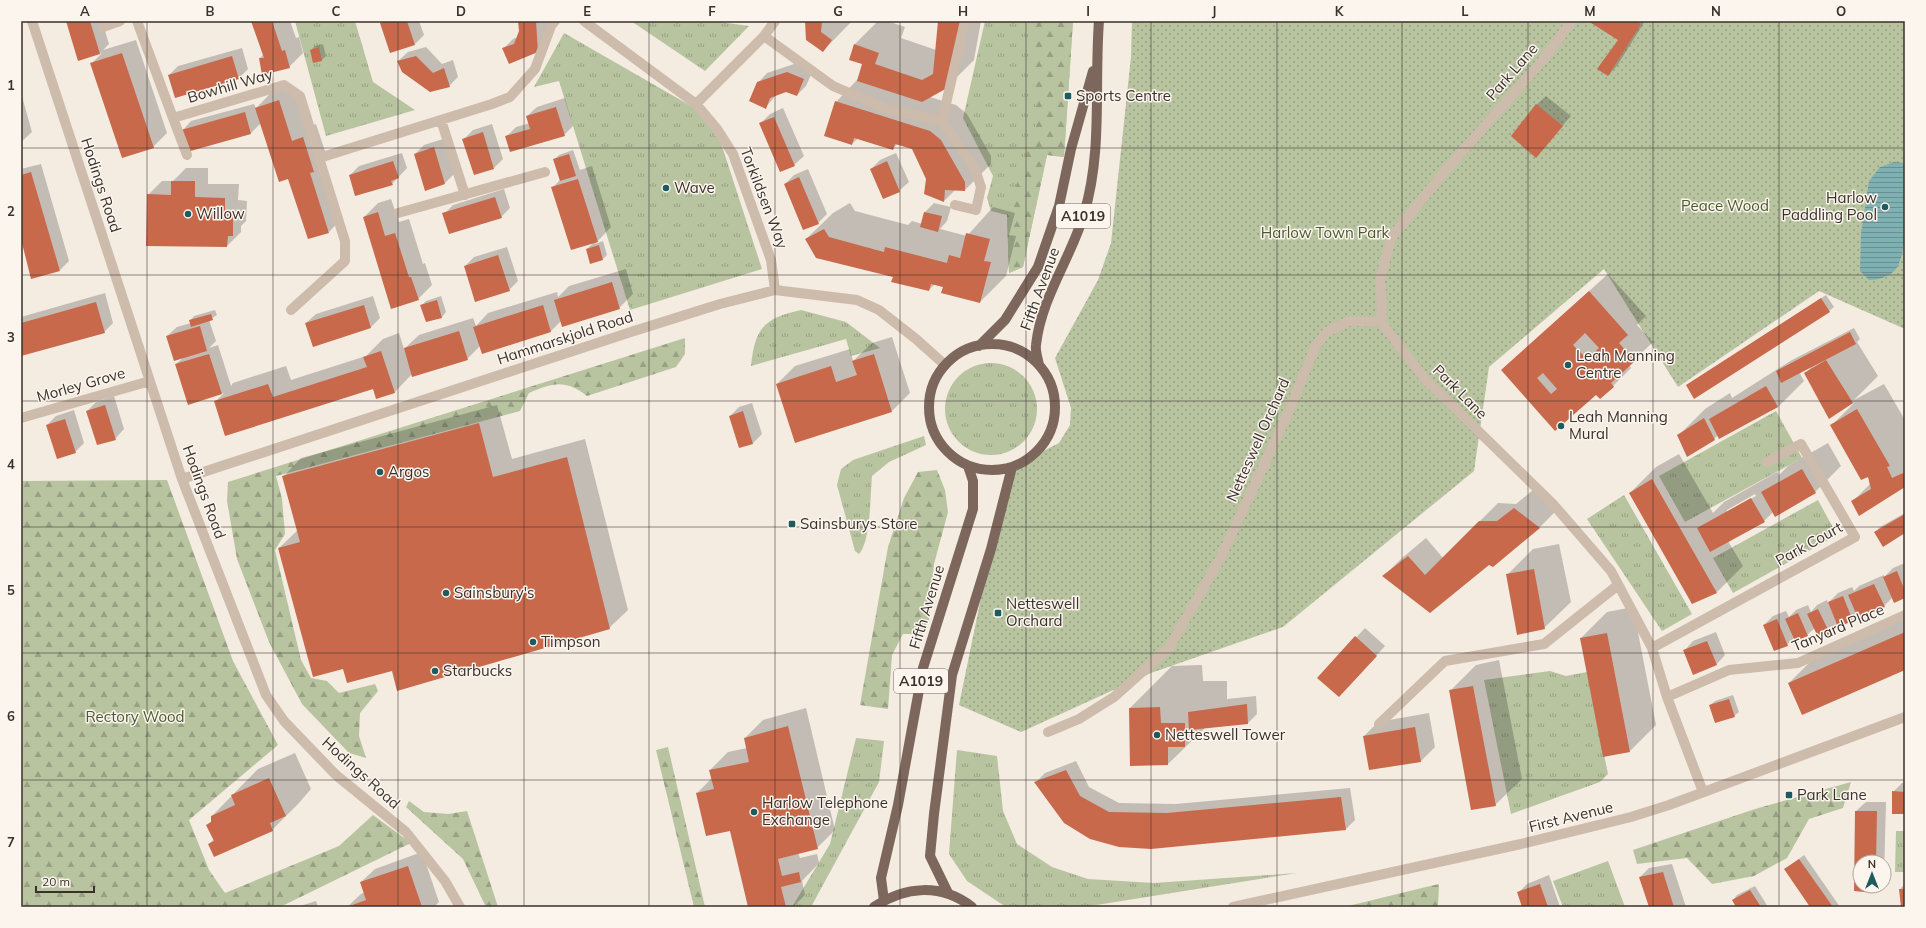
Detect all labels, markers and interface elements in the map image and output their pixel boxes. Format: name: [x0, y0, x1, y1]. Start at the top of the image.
text: A: [80, 3, 90, 19]
text: B: [206, 3, 215, 19]
text: C: [332, 3, 341, 19]
text: D: [456, 3, 466, 19]
text: E: [583, 3, 591, 19]
text: F: [708, 3, 716, 19]
text: G: [833, 3, 843, 19]
text: H: [958, 3, 968, 19]
text: I: [1086, 3, 1090, 19]
text: J: [1212, 3, 1216, 19]
text: K: [1335, 3, 1345, 19]
text: L: [1461, 3, 1469, 19]
text: M: [1584, 3, 1596, 19]
text: N: [1711, 3, 1721, 19]
text: O: [1836, 3, 1846, 19]
street label: Park Lane: [1482, 39, 1542, 104]
street label: Bowhill Way: [185, 64, 275, 107]
text: 1: [7, 77, 15, 93]
place label: Sports Centre: [1076, 86, 1171, 105]
marker: Sports Centre: [1063, 91, 1073, 101]
street label: Hodings Road: [77, 135, 126, 235]
street label: Torkildsen Way: [736, 145, 792, 251]
place label: Wave: [674, 178, 715, 197]
marker: Wave: [661, 183, 671, 193]
place label: Harlow Paddling Pool: [1782, 188, 1877, 224]
park label: Peace Wood: [1681, 196, 1769, 215]
marker: Harlow Paddling Pool: [1880, 202, 1890, 212]
text: 2: [7, 203, 15, 219]
place label: Willow: [196, 204, 245, 223]
road number: A1019: [1056, 204, 1110, 228]
marker: Willow: [183, 209, 193, 219]
park label: Harlow Town Park: [1261, 223, 1390, 242]
street label: Fifth Avenue: [1016, 245, 1063, 333]
street label: Hammarskjold Road: [494, 307, 635, 368]
text: 3: [7, 329, 15, 345]
place label: Leah Manning Centre: [1576, 346, 1675, 382]
street label: Park Lane: [1429, 360, 1492, 423]
marker: Leah Manning Centre: [1563, 360, 1573, 370]
street label: Morley Grove: [34, 363, 127, 406]
street label: Netteswell Orchard: [1222, 375, 1293, 505]
place label: Leah Manning Mural: [1569, 407, 1668, 443]
marker: Leah Manning Mural: [1556, 421, 1566, 431]
street label: Hodings Road: [179, 442, 230, 541]
text: 4: [7, 456, 15, 472]
place label: Argos: [388, 462, 429, 481]
marker: Argos: [375, 467, 385, 477]
place label: Sainsburys Store: [800, 514, 917, 533]
street label: Park Court: [1772, 517, 1846, 570]
marker: Sainsburys Store: [787, 519, 797, 529]
street label: Fifth Avenue: [905, 563, 948, 651]
text: 5: [7, 582, 15, 598]
place label: Sainsbury's: [454, 583, 534, 602]
marker: Sainsbury's: [441, 588, 451, 598]
place label: Netteswell Orchard: [1006, 594, 1079, 630]
street label: Tanyard Place: [1789, 600, 1887, 656]
marker: Netteswell Orchard: [993, 608, 1003, 618]
place label: Timpson: [541, 632, 601, 651]
marker: Timpson: [528, 637, 538, 647]
place label: Starbucks: [443, 661, 512, 680]
marker: Starbucks: [430, 666, 440, 676]
road number: A1019: [894, 669, 948, 693]
park label: Rectory Wood: [85, 707, 185, 726]
text: 6: [7, 708, 15, 724]
place label: Netteswell Tower: [1165, 725, 1286, 744]
marker: Netteswell Tower: [1152, 730, 1162, 740]
street label: Hodings Road: [318, 733, 404, 813]
place label: Park Lane: [1797, 785, 1867, 804]
marker: Park Lane: [1784, 790, 1794, 800]
place label: Harlow Telephone Exchange: [762, 793, 888, 829]
street label: First Avenue: [1527, 797, 1615, 836]
marker: Harlow Telephone Exchange: [749, 807, 759, 817]
text: 7: [7, 834, 15, 850]
north arrow: [1852, 854, 1892, 894]
text: N: [1868, 857, 1876, 871]
scale bar: [36, 868, 94, 894]
text: 20 m: [42, 874, 70, 889]

